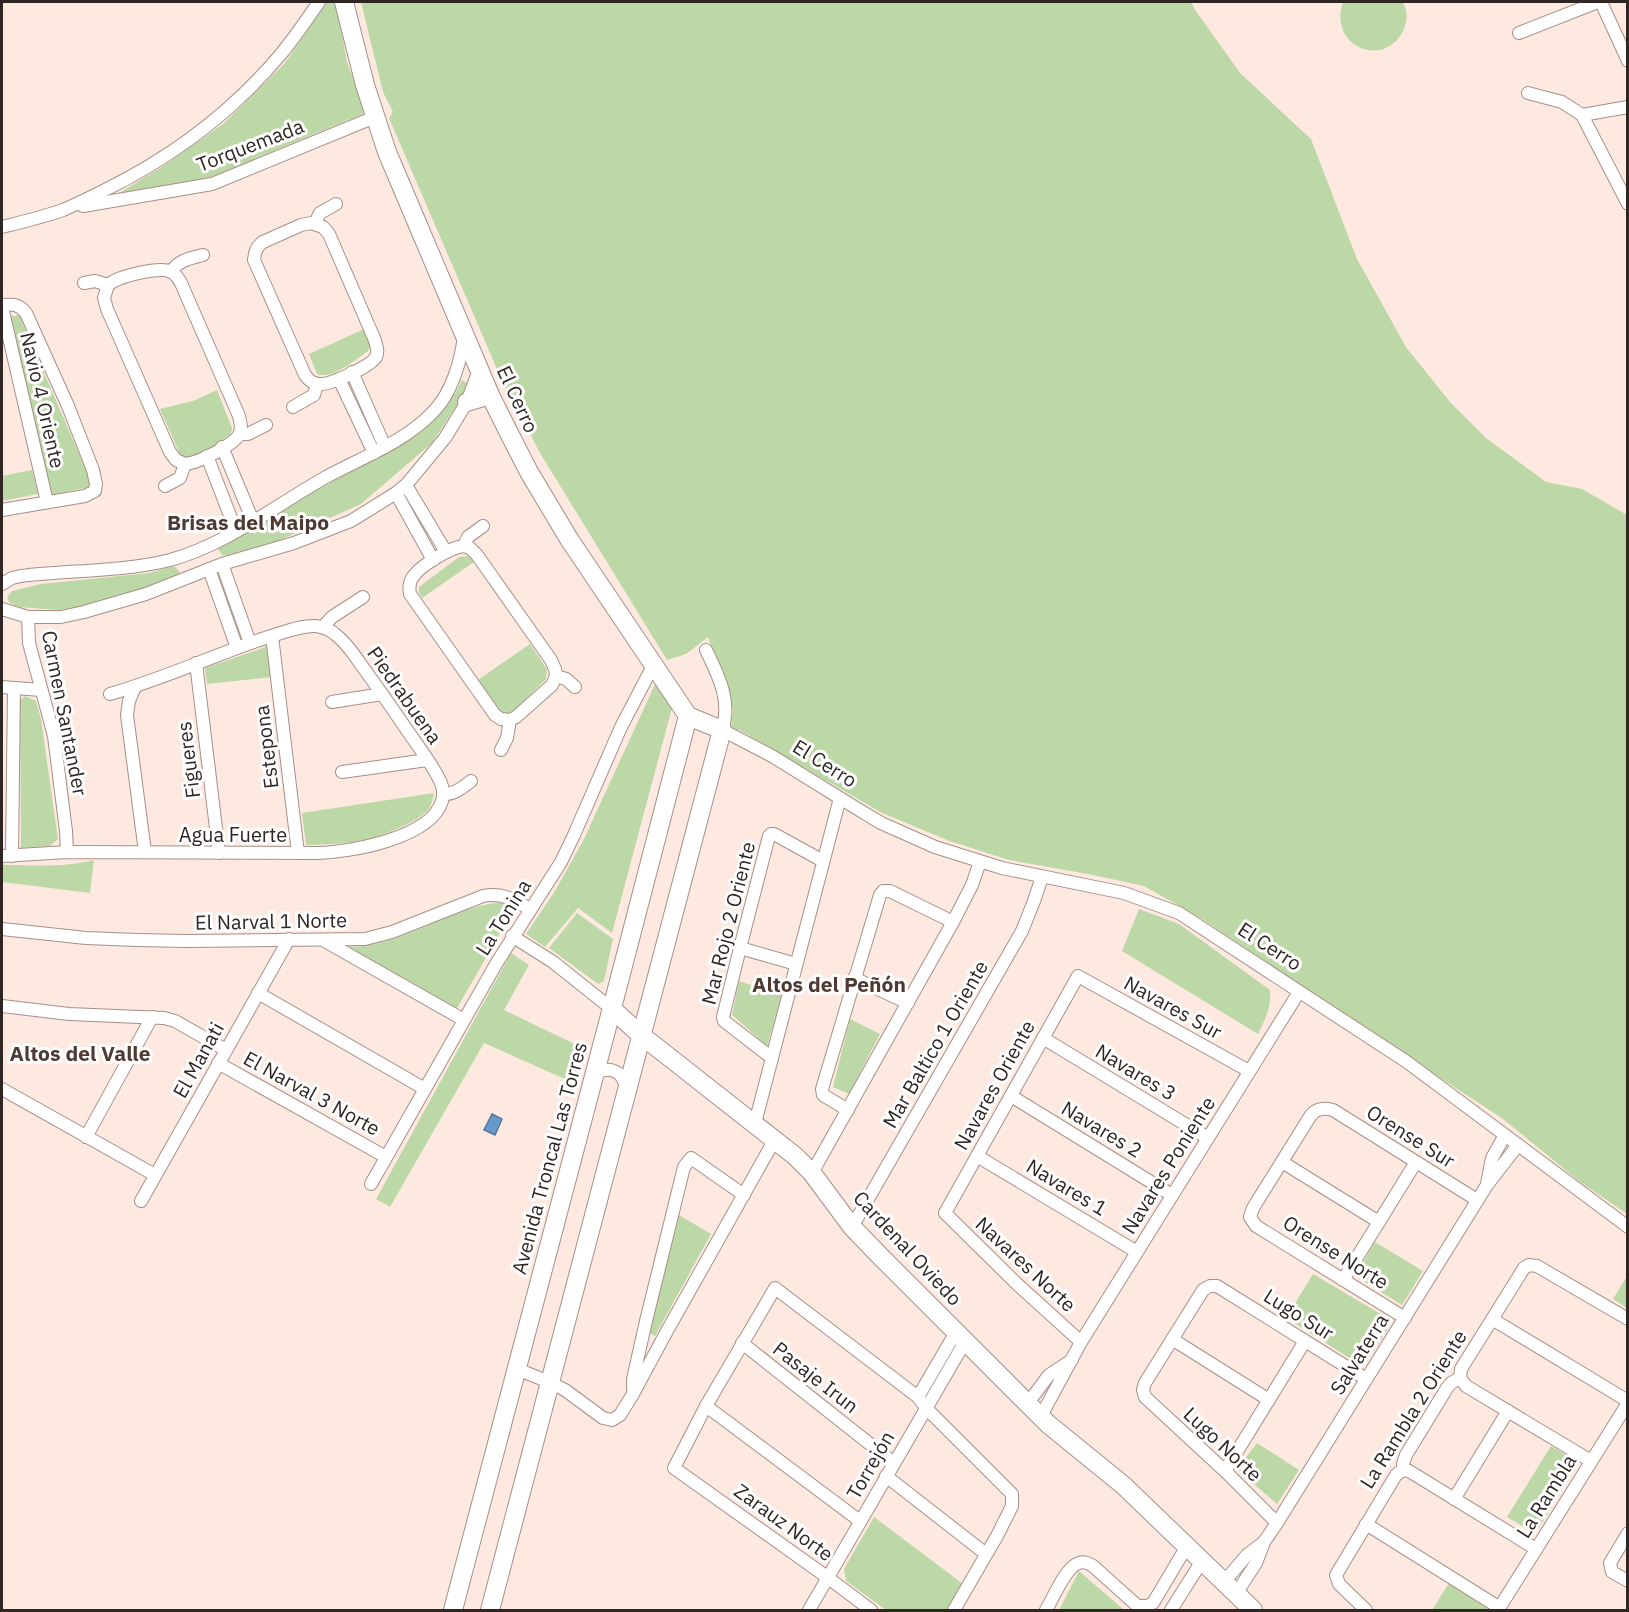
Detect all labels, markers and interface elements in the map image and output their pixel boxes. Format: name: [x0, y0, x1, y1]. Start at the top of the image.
street label: Torquemada: [192, 112, 308, 178]
street label: Navio 4 Oriente: [14, 329, 72, 471]
street label: El Cerro: [491, 361, 545, 437]
district label: Brisas del Maipo: [167, 508, 329, 536]
street label: Carmen Santander: [36, 628, 94, 798]
street label: Piedrabuena: [361, 641, 449, 750]
street label: Estepona: [247, 703, 285, 790]
street label: Figueres: [170, 720, 206, 800]
street label: El Cerro: [788, 733, 862, 793]
street label: Agua Fuerte: [179, 821, 287, 848]
street label: Mar Rojo 2 Oriente: [695, 839, 761, 1007]
street label: La Tonina: [469, 873, 537, 960]
street label: El Narval 1 Norte: [195, 906, 347, 936]
street label: El Cerro: [1233, 915, 1307, 977]
street label: Mar Baltico 1 Oriente: [876, 955, 994, 1133]
street label: Navares Sur: [1119, 969, 1227, 1045]
district label: Altos del Peñón: [752, 970, 906, 998]
street label: Navares Oriente: [947, 1015, 1041, 1155]
street label: El Manati: [166, 1017, 230, 1103]
street label: Navares 3: [1091, 1037, 1181, 1107]
district label: Altos del Valle: [10, 1039, 151, 1067]
street label: Avenida Troncal Las Torres: [505, 1039, 593, 1277]
street label: El Narval 3 Norte: [239, 1044, 385, 1142]
street label: Navares Poniente: [1115, 1091, 1221, 1239]
street label: Navares 2: [1057, 1094, 1147, 1164]
street label: Orense Sur: [1362, 1098, 1460, 1174]
street label: Navares 1: [1022, 1152, 1112, 1222]
street label: Cardenal Oviedo: [848, 1185, 968, 1311]
street label: Orense Norte: [1278, 1209, 1394, 1295]
street label: Navares Norte: [970, 1210, 1082, 1318]
street label: Lugo Sur: [1259, 1282, 1339, 1346]
street label: Salvaterra: [1323, 1308, 1395, 1400]
street label: La Rambla 2 Oriente: [1353, 1325, 1473, 1493]
street label: Pasaje Irun: [768, 1335, 864, 1419]
street label: Lugo Norte: [1178, 1401, 1268, 1487]
street label: Torrejón: [840, 1426, 900, 1504]
street label: La Rambla: [1510, 1449, 1582, 1543]
street label: Zarauz Norte: [729, 1477, 839, 1567]

